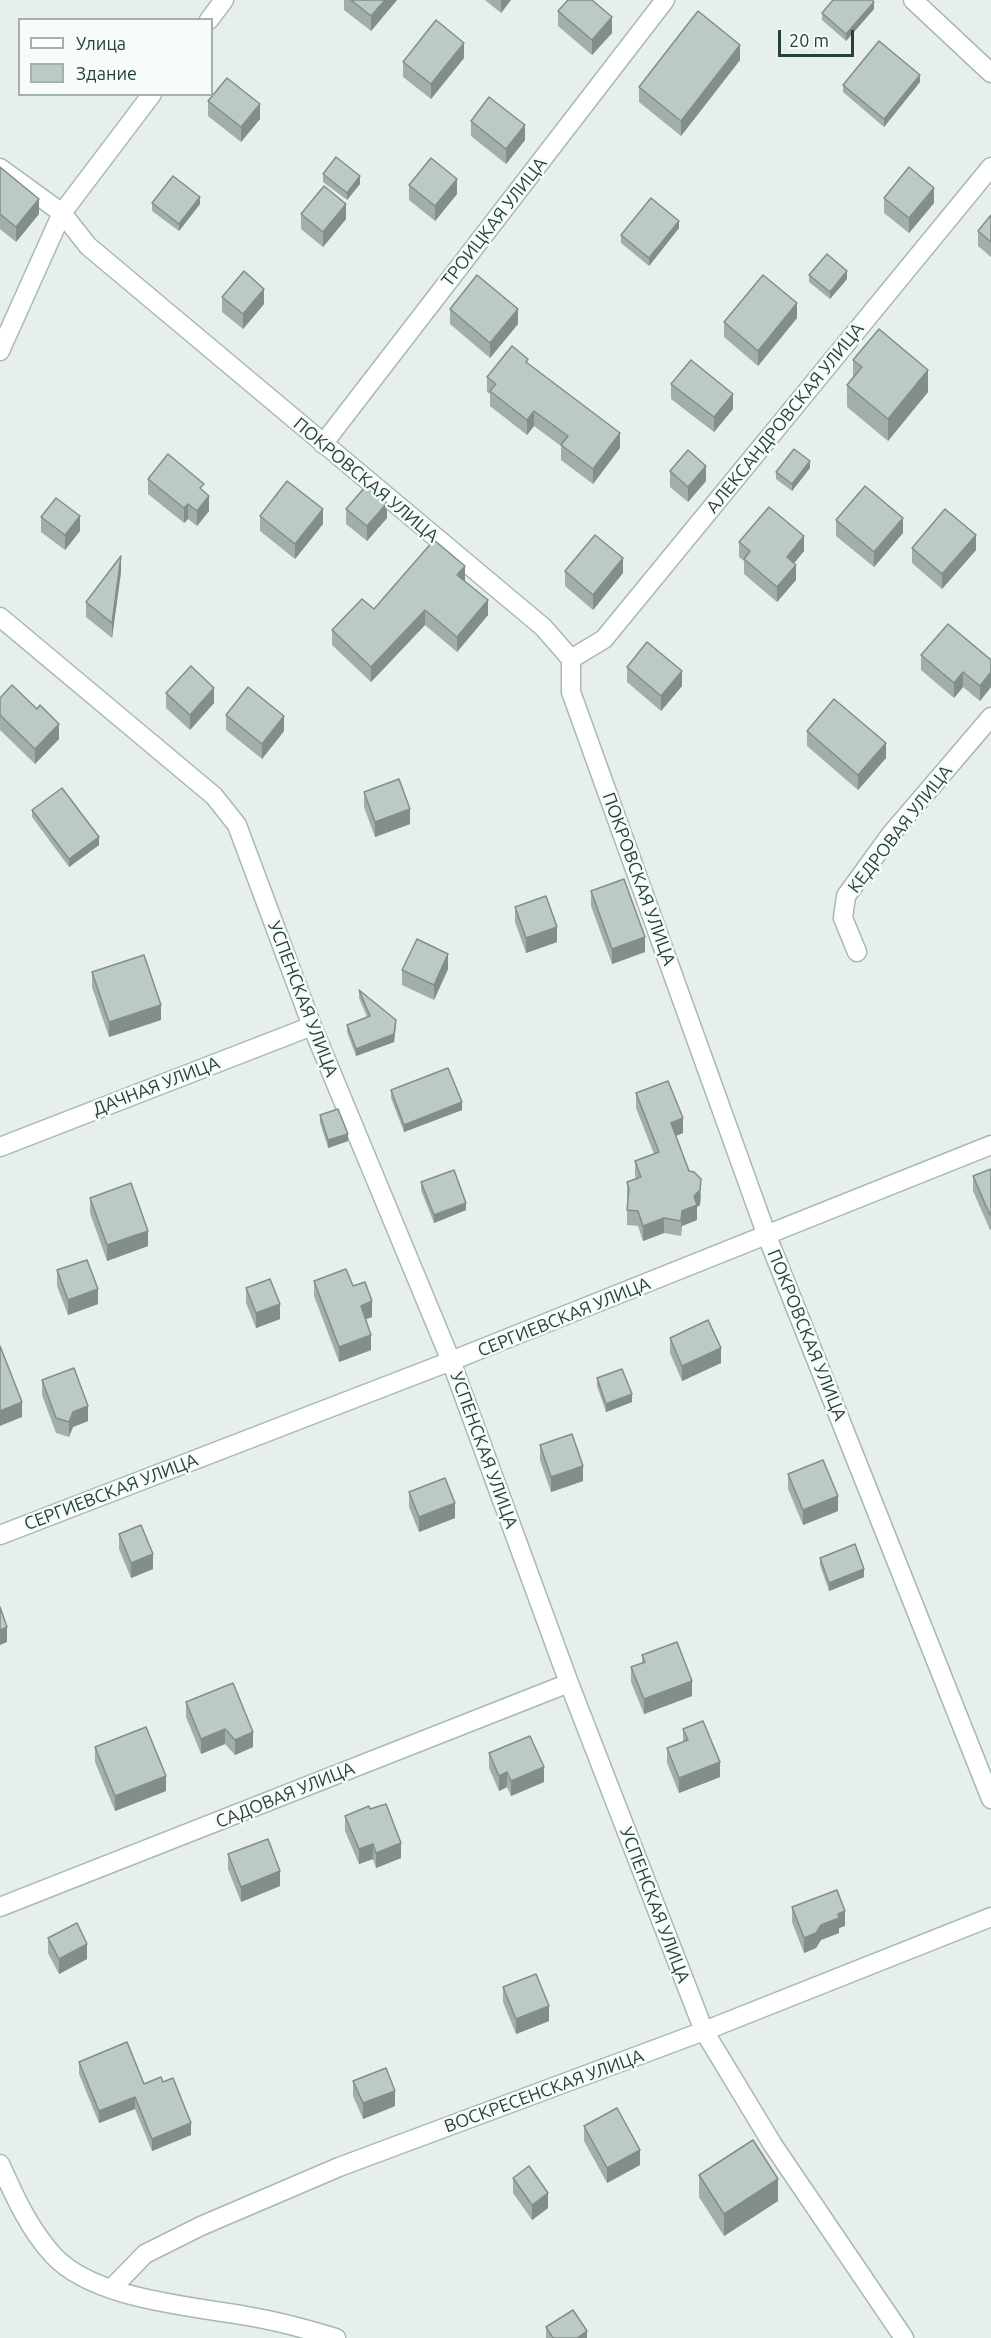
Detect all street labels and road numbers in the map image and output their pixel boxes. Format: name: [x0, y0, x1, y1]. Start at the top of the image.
street label: ТРОИЦКАЯ УЛИЦА: [437, 153, 551, 291]
street label: АЛЕКСАНДРОВСКАЯ УЛИЦА: [702, 318, 868, 518]
street label: ПОКРОВСКАЯ УЛИЦА: [289, 413, 443, 547]
street label: КЕДРОВАЯ УЛИЦА: [843, 761, 957, 897]
street label: ПОКРОВСКАЯ УЛИЦА: [598, 789, 680, 969]
street label: УСПЕНСКАЯ УЛИЦА: [263, 918, 343, 1080]
street label: ДАЧНАЯ УЛИЦА: [89, 1052, 223, 1120]
street label: ПОКРОВСКАЯ УЛИЦА: [763, 1246, 851, 1424]
street label: СЕРГИЕВСКАЯ УЛИЦА: [475, 1272, 653, 1362]
street label: УСПЕНСКАЯ УЛИЦА: [446, 1369, 522, 1531]
street label: СЕРГИЕВСКАЯ УЛИЦА: [21, 1449, 201, 1535]
street label: САДОВАЯ УЛИЦА: [212, 1757, 358, 1833]
street label: УСПЕНСКАЯ УЛИЦА: [615, 1824, 695, 1986]
street label: ВОСКРЕСЕНСКАЯ УЛИЦА: [441, 2045, 647, 2137]

